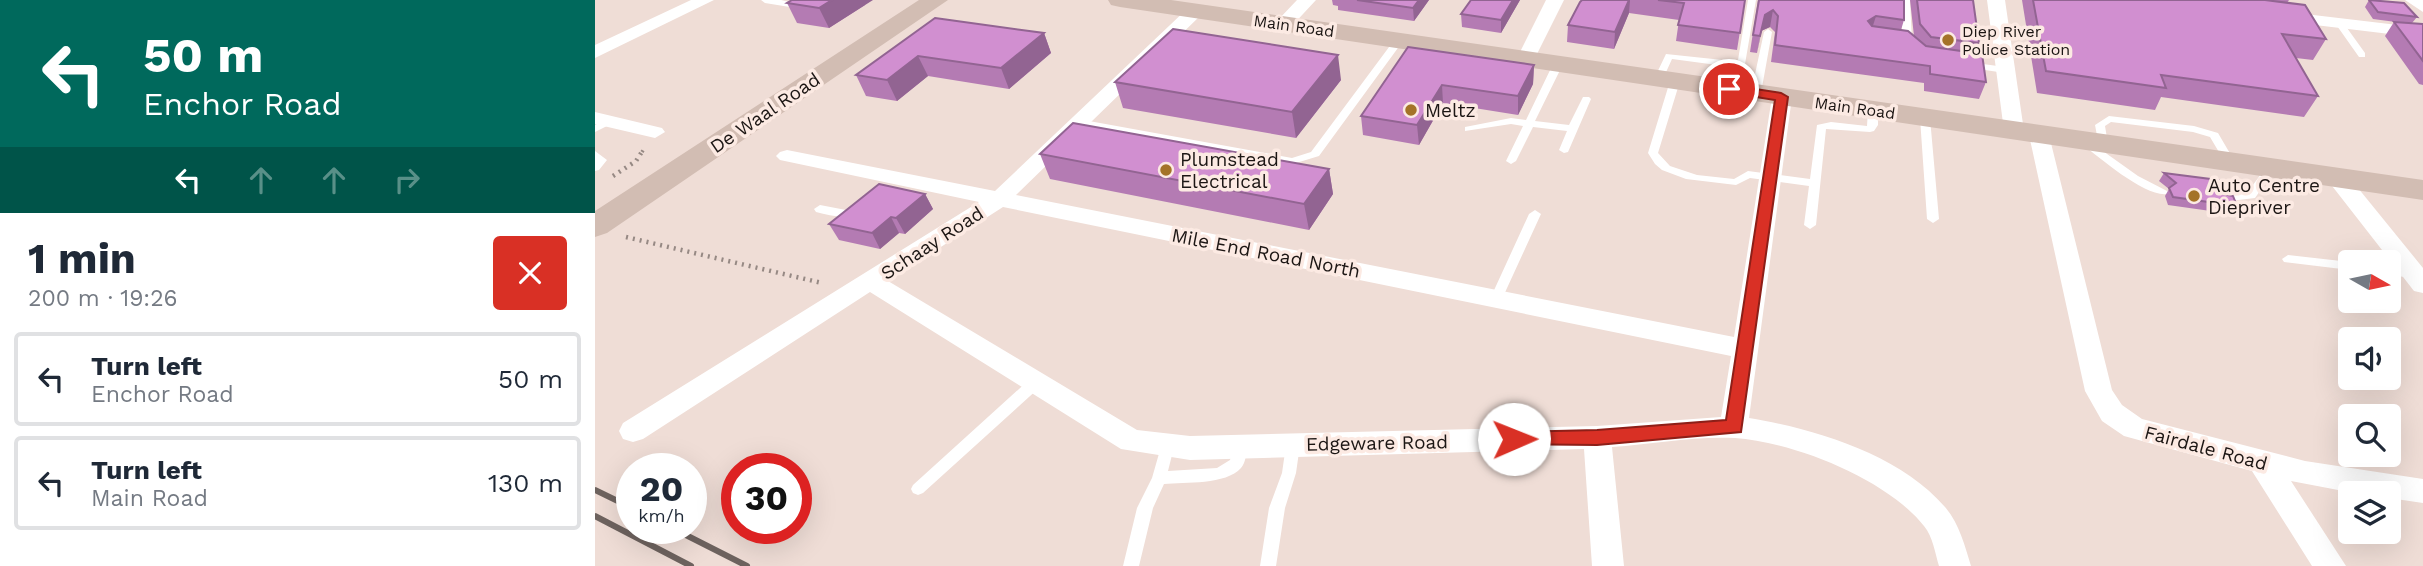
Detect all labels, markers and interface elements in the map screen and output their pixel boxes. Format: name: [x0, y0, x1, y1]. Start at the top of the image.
street label: Main Road: [1252, 11, 1336, 41]
place label: Diep River Police Station: [1962, 22, 2070, 59]
text: 50 m: [143, 26, 263, 84]
icon: left: [28, 28, 119, 119]
marker: Diep River Police Station: [1940, 32, 1956, 48]
pin: [1699, 59, 1759, 119]
street label: De Waal Road: [706, 68, 824, 158]
icon: arrive: [1710, 70, 1748, 108]
text: Enchor Road: [143, 85, 342, 123]
street label: Main Road: [1813, 93, 1897, 123]
place label: Meltz: [1425, 99, 1476, 122]
marker: Meltz: [1403, 102, 1419, 118]
place label: Plumstead Electrical: [1180, 148, 1279, 193]
icon: left: [169, 161, 207, 199]
icon: ahead: [242, 161, 280, 199]
icon: ahead: [315, 161, 353, 199]
icon: right: [388, 161, 426, 199]
marker: Plumstead Electrical: [1158, 162, 1174, 178]
place label: Auto Centre Diepriver: [2208, 174, 2320, 219]
marker: Auto Centre Diepriver: [2186, 188, 2202, 204]
street label: Schaay Road: [876, 201, 988, 285]
street label: Mile End Road North: [1170, 223, 1362, 283]
text: 1 min: [28, 234, 136, 283]
button: close: [493, 236, 567, 310]
north arrow: [2338, 250, 2401, 313]
map controls: [2338, 250, 2401, 544]
text: 200 m · 19:26: [28, 285, 178, 312]
button: sound: [2338, 327, 2401, 390]
text: Turn left: [91, 351, 202, 381]
icon: left: [32, 360, 70, 398]
text: 50 m: [498, 364, 563, 394]
text: Enchor Road: [91, 381, 234, 408]
position arrow: [1477, 402, 1551, 476]
button: search: [2338, 404, 2401, 467]
street label: Fairdale Road: [2142, 421, 2270, 475]
street label: Edgeware Road: [1306, 430, 1448, 456]
speed limit sign: 30: [721, 453, 812, 544]
text: Turn left: [91, 455, 202, 485]
icon: left: [32, 464, 70, 502]
text: 130 m: [488, 468, 563, 498]
text: 20: [640, 468, 683, 510]
button: layers: [2338, 481, 2401, 544]
text: Main Road: [91, 485, 208, 512]
text: km/h: [638, 505, 685, 526]

